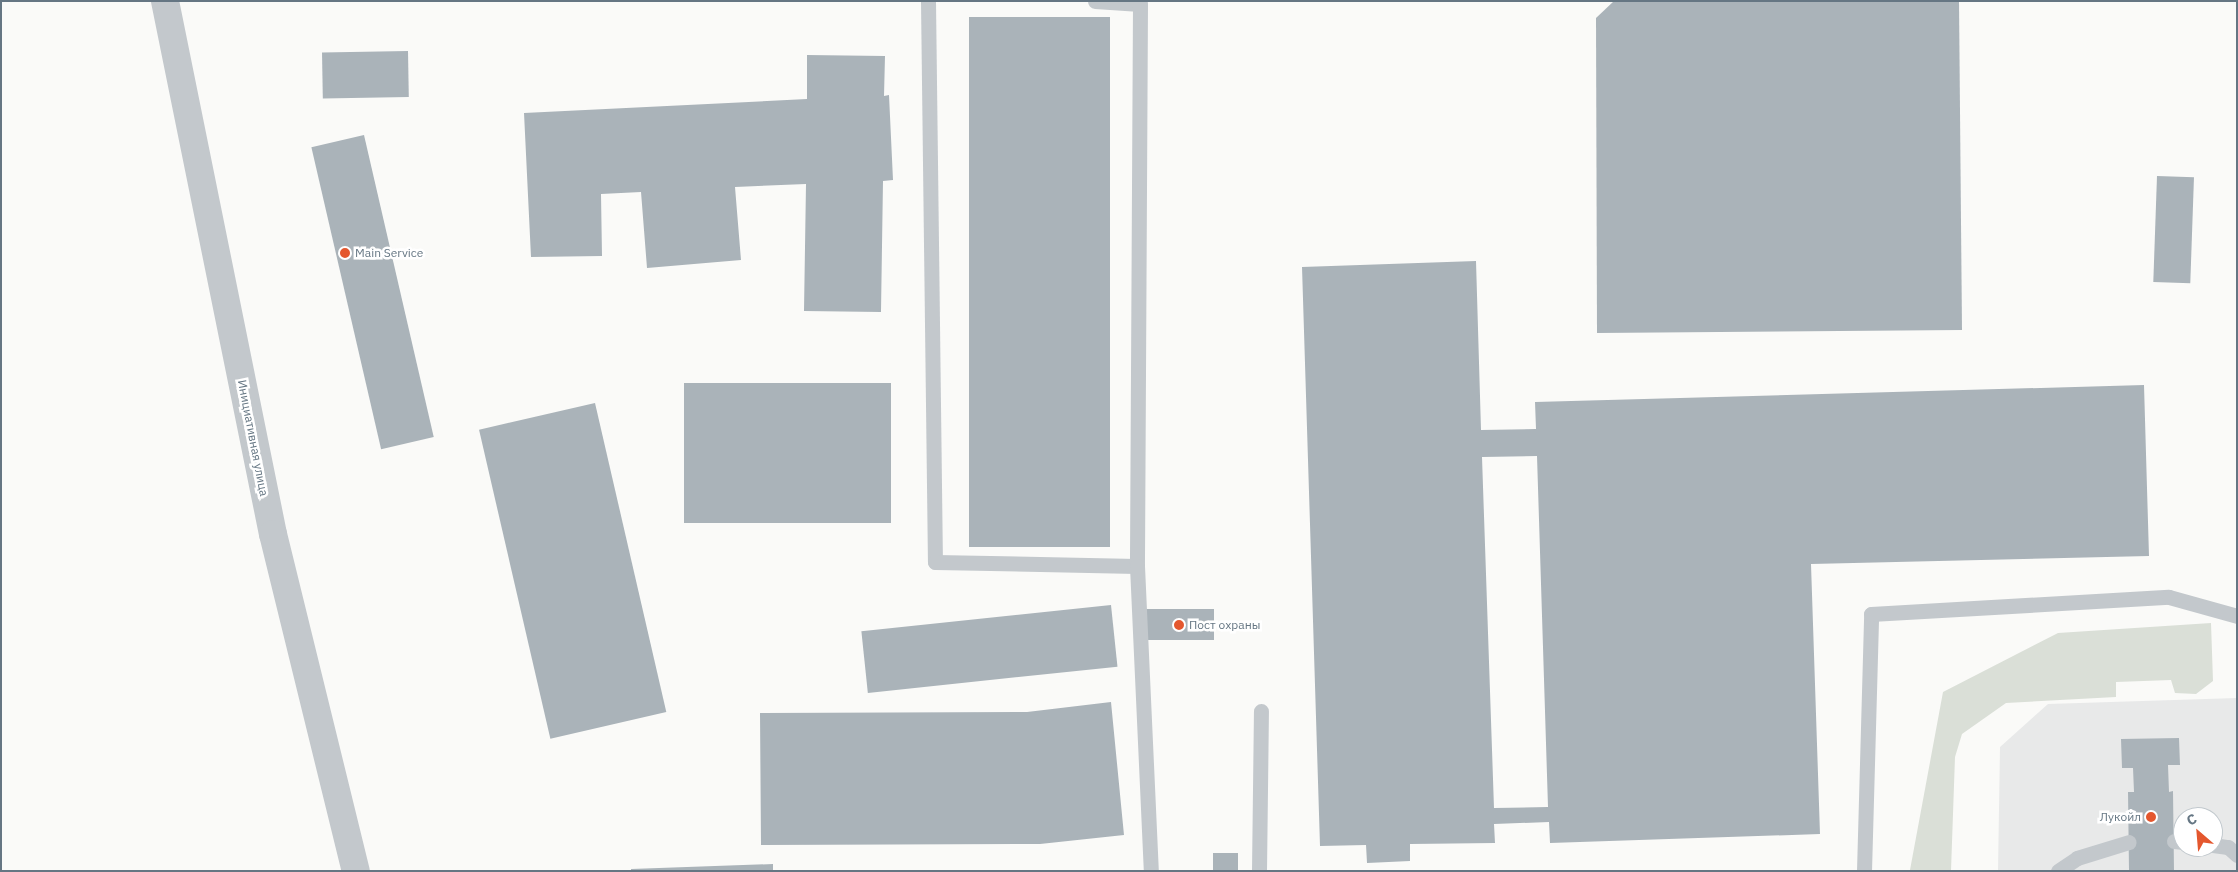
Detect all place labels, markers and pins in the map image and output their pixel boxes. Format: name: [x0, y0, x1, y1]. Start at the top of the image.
place label: Main Service: [355, 246, 423, 260]
marker: Main Service: [339, 247, 351, 259]
place label: Пост охраны: [1189, 618, 1260, 632]
marker: Пост охраны: [1173, 619, 1185, 631]
place label: Лукойл: [2100, 810, 2141, 824]
marker: Лукойл: [2145, 811, 2157, 823]

